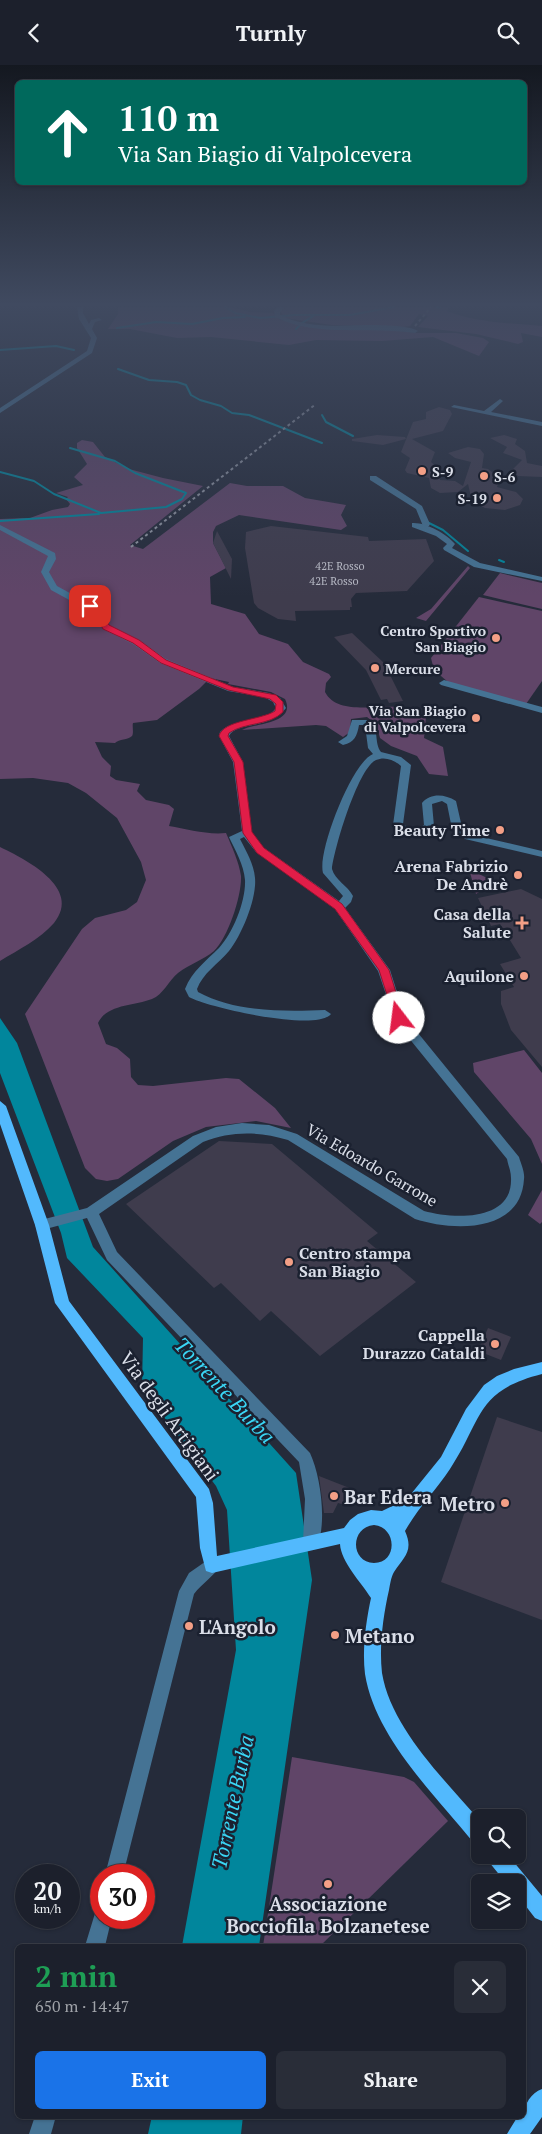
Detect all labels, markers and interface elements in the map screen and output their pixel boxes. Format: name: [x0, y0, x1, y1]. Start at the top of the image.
text: Turnly: [236, 18, 306, 47]
icon: back: [20, 19, 48, 47]
icon: search: [494, 19, 522, 47]
text: 110 m: [118, 95, 219, 141]
icon: ahead: [35, 100, 100, 165]
text: Via San Biagio di Valpolcevera: [118, 139, 412, 168]
place label: S-9: [432, 462, 454, 481]
marker: S-9: [416, 465, 428, 477]
place label: S-6: [494, 467, 516, 486]
marker: S-6: [478, 470, 490, 482]
place label: S-19: [458, 489, 487, 508]
marker: S-19: [491, 492, 503, 504]
house number: 42E Rosso: [315, 559, 365, 573]
house number: 42E Rosso: [309, 574, 359, 588]
pin: [69, 585, 111, 627]
icon: arrive: [76, 592, 104, 620]
place label: Centro Sportivo San Biagio: [380, 621, 486, 656]
marker: Centro Sportivo San Biagio: [490, 632, 502, 644]
place label: Mercure: [385, 659, 441, 678]
marker: Mercure: [369, 662, 381, 674]
place label: Via San Biagio di Valpolcevera: [364, 701, 466, 736]
marker: Via San Biagio di Valpolcevera: [470, 712, 482, 724]
place label: Beauty Time: [394, 819, 490, 841]
marker: Beauty Time: [494, 824, 506, 836]
place label: Arena Fabrizio De Andrè: [395, 855, 508, 895]
marker: Arena Fabrizio De Andrè: [512, 869, 524, 881]
place label: Casa della Salute: [433, 903, 511, 943]
marker: Casa della Salute: [515, 916, 529, 930]
place label: Aquilone: [445, 965, 514, 987]
marker: Aquilone: [518, 970, 530, 982]
position arrow: [372, 991, 424, 1043]
street label: Via Edoardo Garrone: [302, 1118, 442, 1212]
place label: Centro stampa San Biagio: [299, 1242, 411, 1282]
marker: Centro stampa San Biagio: [283, 1256, 295, 1268]
place label: Cappella Durazzo Cataldi: [363, 1324, 485, 1364]
water label: Torrente Burba: [168, 1331, 282, 1449]
marker: Cappella Durazzo Cataldi: [489, 1338, 501, 1350]
street label: Via degli Artigiani: [115, 1346, 225, 1486]
place label: Bar Edera: [344, 1484, 432, 1509]
marker: Bar Edera: [328, 1490, 340, 1502]
place label: Metro: [440, 1491, 495, 1516]
marker: Metro: [499, 1497, 511, 1509]
place label: L'Angolo: [199, 1614, 276, 1639]
marker: L'Angolo: [183, 1620, 195, 1632]
place label: Metano: [345, 1623, 415, 1648]
marker: Metano: [329, 1629, 341, 1641]
water label: Torrente Burba: [204, 1732, 260, 1872]
map controls: [471, 1809, 526, 1929]
button: search: [471, 1809, 526, 1864]
speed limit sign: 30: [90, 1864, 155, 1929]
text: 20: [33, 1874, 62, 1907]
button: layers: [471, 1874, 526, 1929]
marker: Associazione Bocciofila Bolzanetese: [322, 1878, 334, 1890]
place label: Associazione Bocciofila Bolzanetese: [226, 1891, 430, 1938]
text: km/h: [34, 1901, 61, 1916]
text: 2 min: [35, 1956, 117, 1996]
button: close: [454, 1961, 506, 2013]
text: 650 m · 14:47: [35, 1995, 129, 2017]
button: Exit: [35, 2051, 266, 2109]
button: Share: [276, 2051, 506, 2109]

